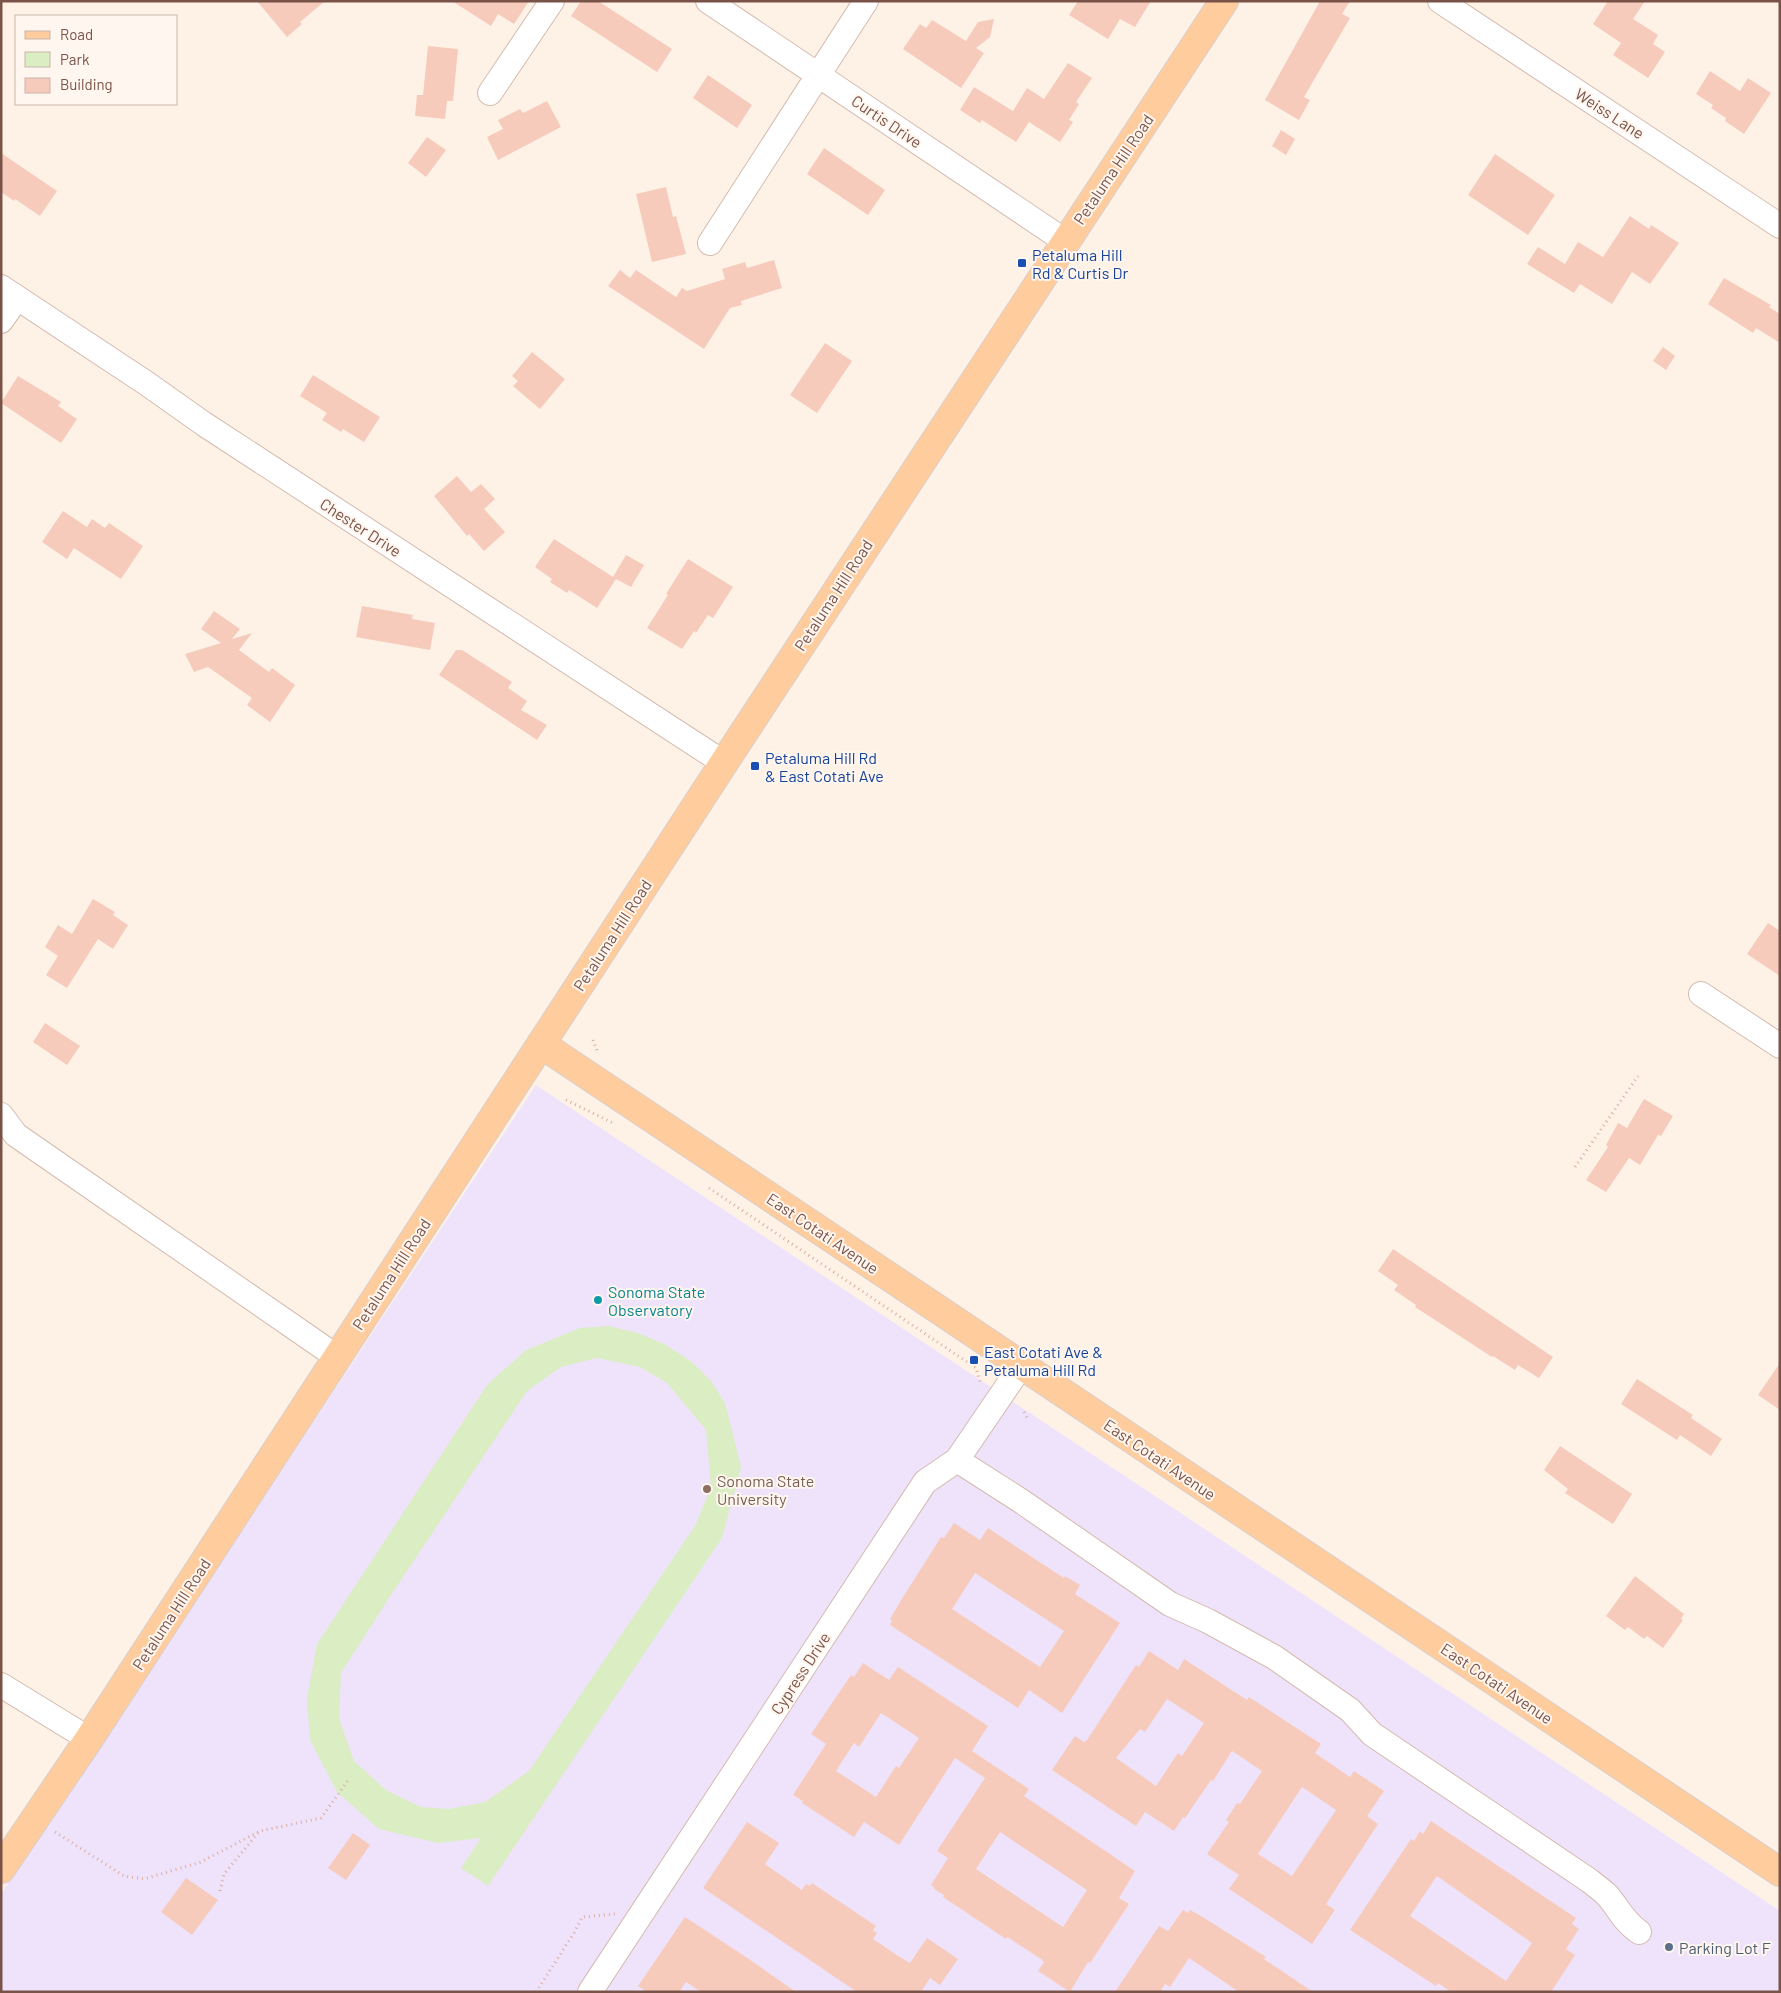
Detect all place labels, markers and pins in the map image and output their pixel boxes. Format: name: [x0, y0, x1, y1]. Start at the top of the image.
place label: Petaluma Hill Rd & Curtis Dr: [1032, 245, 1128, 282]
marker: Petaluma Hill Rd & Curtis Dr: [1016, 257, 1028, 269]
place label: Petaluma Hill Rd & East Cotati Ave: [765, 748, 884, 785]
marker: Petaluma Hill Rd & East Cotati Ave: [749, 760, 761, 772]
place label: Sonoma State Observatory: [608, 1282, 705, 1319]
marker: Sonoma State Observatory: [592, 1294, 604, 1306]
place label: East Cotati Ave & Petaluma Hill Rd: [984, 1342, 1103, 1379]
marker: East Cotati Ave & Petaluma Hill Rd: [968, 1354, 980, 1366]
place label: Sonoma State University: [717, 1471, 814, 1508]
marker: Sonoma State University: [701, 1483, 713, 1495]
place label: Parking Lot F: [1679, 1938, 1771, 1957]
marker: Parking Lot F: [1663, 1941, 1675, 1953]

